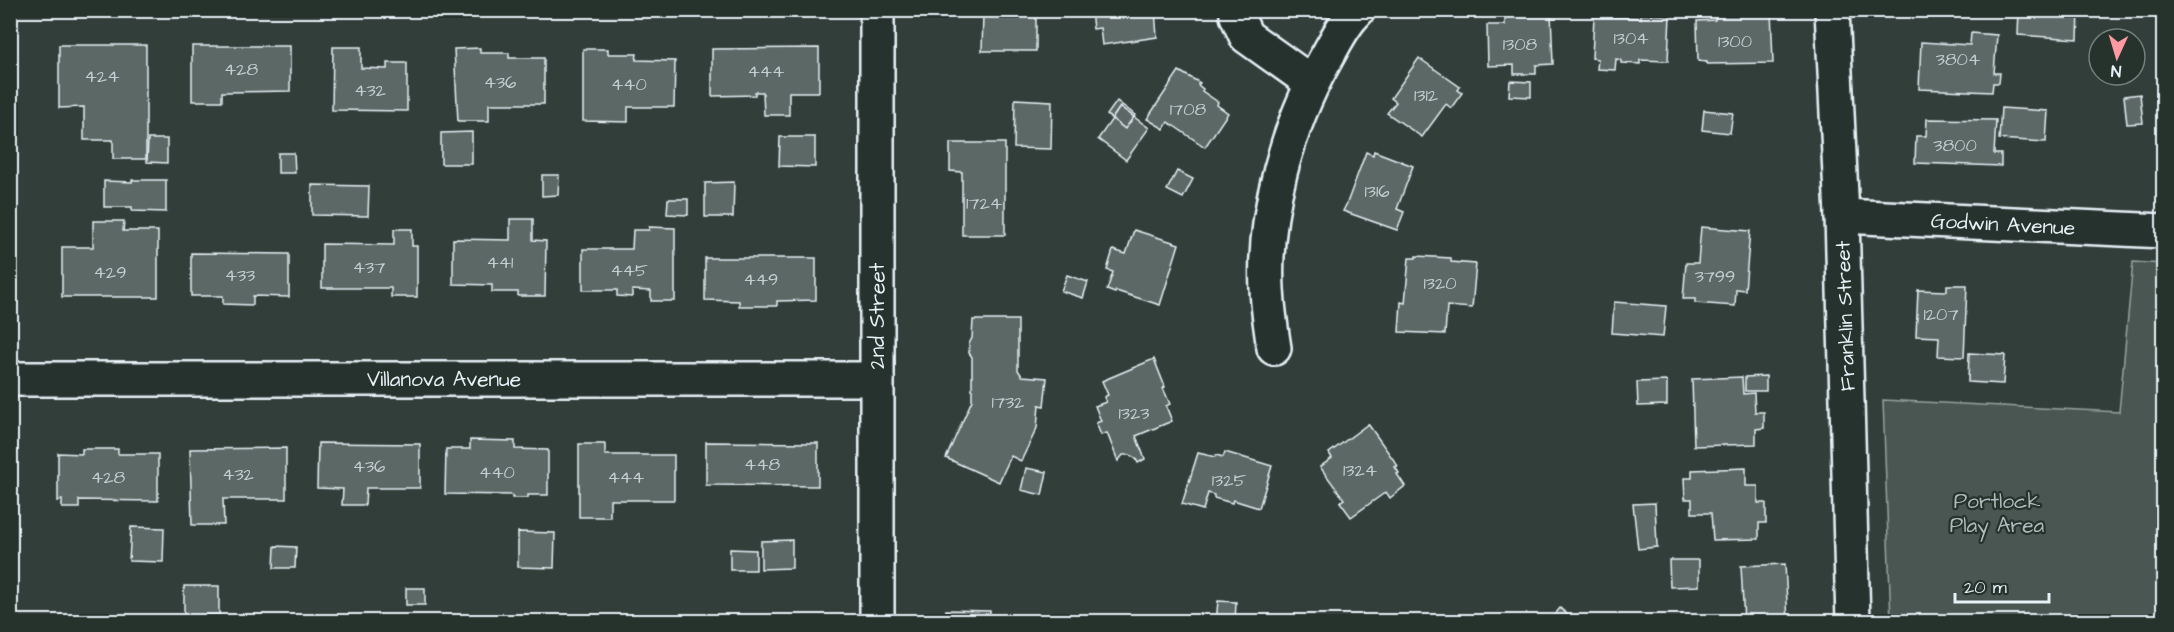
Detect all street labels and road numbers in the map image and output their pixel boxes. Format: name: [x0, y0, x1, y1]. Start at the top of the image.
street label: Godwin Avenue: [1930, 206, 2076, 243]
street label: Franklin Street: [1828, 240, 1863, 392]
street label: 2nd Street: [863, 262, 892, 369]
street label: Villanova Avenue: [367, 365, 521, 394]

